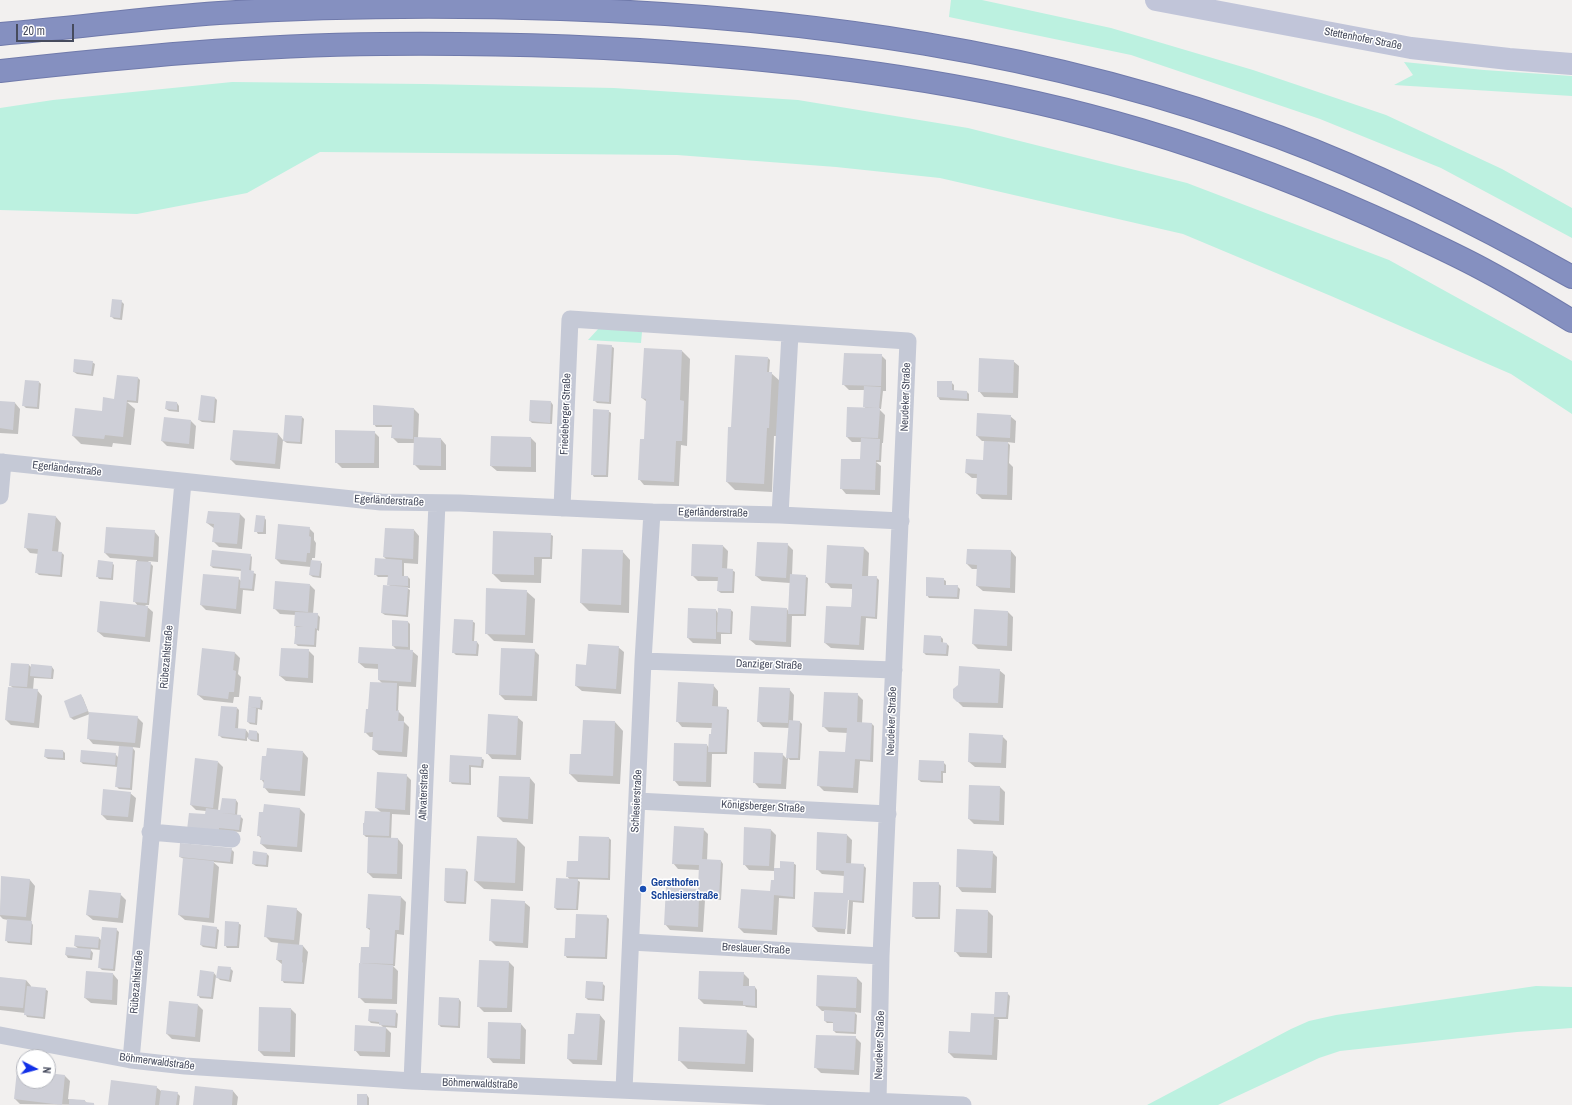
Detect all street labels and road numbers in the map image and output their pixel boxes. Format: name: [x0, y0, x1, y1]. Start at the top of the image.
street label: Stettenhofer Straße: [1323, 25, 1403, 53]
street label: Neudeker Straße: [898, 362, 914, 432]
street label: Friedeberger Straße: [558, 373, 574, 455]
street label: Egerländerstraße: [32, 459, 102, 479]
street label: Egerländerstraße: [354, 493, 424, 509]
street label: Egerländerstraße: [678, 506, 748, 520]
street label: Rübezahlstraße: [158, 625, 176, 689]
street label: Danziger Straße: [736, 657, 802, 673]
street label: Neudeker Straße: [884, 686, 900, 756]
street label: Altvaterstraße: [416, 764, 432, 820]
street label: Schlesierstraße: [629, 769, 645, 833]
street label: Königsberger Straße: [721, 798, 805, 816]
street label: Breslauer Straße: [722, 941, 790, 957]
street label: Rübezahlstraße: [128, 950, 146, 1014]
street label: Neudeker Straße: [872, 1010, 888, 1080]
street label: Böhmerwaldstraße: [119, 1051, 195, 1073]
street label: Böhmerwaldstraße: [442, 1076, 518, 1092]

